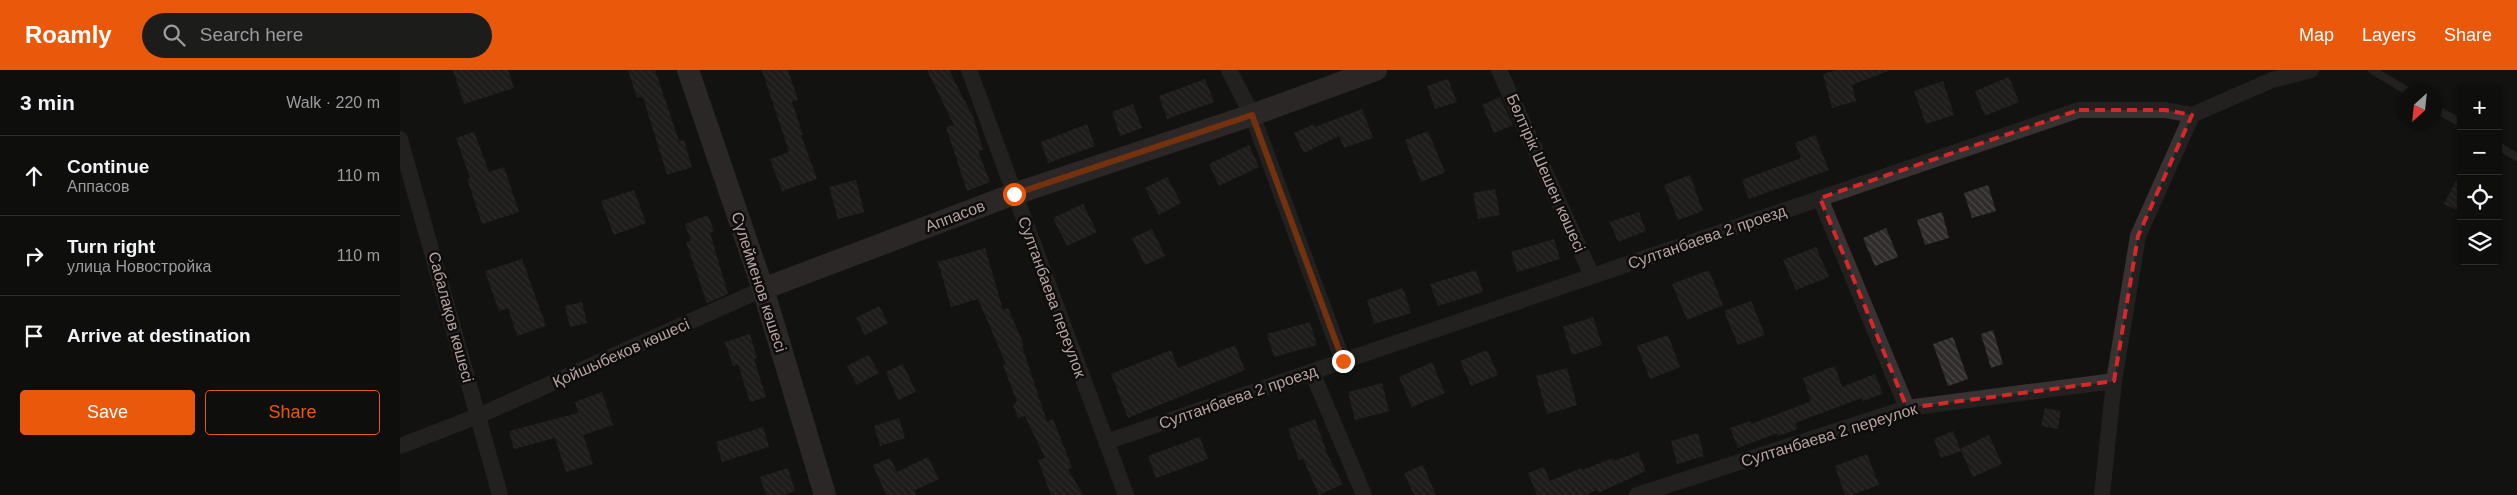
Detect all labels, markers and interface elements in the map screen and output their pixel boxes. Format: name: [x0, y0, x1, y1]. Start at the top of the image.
search box: [142, 13, 492, 58]
text: Roamly: [25, 21, 112, 48]
icon: search: [160, 21, 188, 49]
text: Search here: [200, 24, 303, 45]
text: Map: [2299, 25, 2334, 45]
text: Layers: [2362, 25, 2416, 45]
text: Share: [2444, 25, 2492, 45]
north arrow: [2397, 85, 2442, 130]
map controls: [2457, 85, 2502, 265]
button: +: [2457, 85, 2502, 130]
text: 3 min: [20, 91, 75, 114]
street label: Бөлтірік Шешен көшесі: [1503, 91, 1589, 255]
text: Walk · 220 m: [286, 94, 380, 111]
button: −: [2457, 130, 2502, 175]
text: Continue: [67, 156, 149, 177]
icon: ahead: [20, 162, 48, 190]
text: 110 m: [337, 167, 380, 184]
button: locate: [2457, 175, 2502, 220]
text: Аппасов: [67, 178, 129, 195]
route start: [1003, 183, 1026, 206]
street label: Аппасов: [923, 197, 987, 235]
street label: Султанбаева 2 проезд: [1626, 202, 1789, 272]
street label: Сүлейменов көшесі: [728, 210, 790, 354]
street label: Султанбаева переулок: [1015, 214, 1089, 381]
button: layers: [2457, 220, 2502, 265]
text: Turn right: [67, 236, 155, 257]
icon: right: [20, 242, 48, 270]
text: 110 m: [337, 247, 380, 264]
street label: Сабалақов көшесі: [425, 250, 477, 384]
text: улица Новостройка: [67, 258, 211, 275]
street label: Қойшыбеков көшесі: [550, 315, 692, 391]
icon: arrive: [20, 322, 48, 350]
text: Arrive at destination: [67, 325, 251, 346]
route end: [1332, 350, 1355, 373]
street label: Султанбаева 2 проезд: [1157, 362, 1320, 432]
button: Save: [20, 390, 195, 435]
button: Share: [205, 390, 380, 435]
street label: Султанбаева 2 переулок: [1739, 400, 1920, 470]

